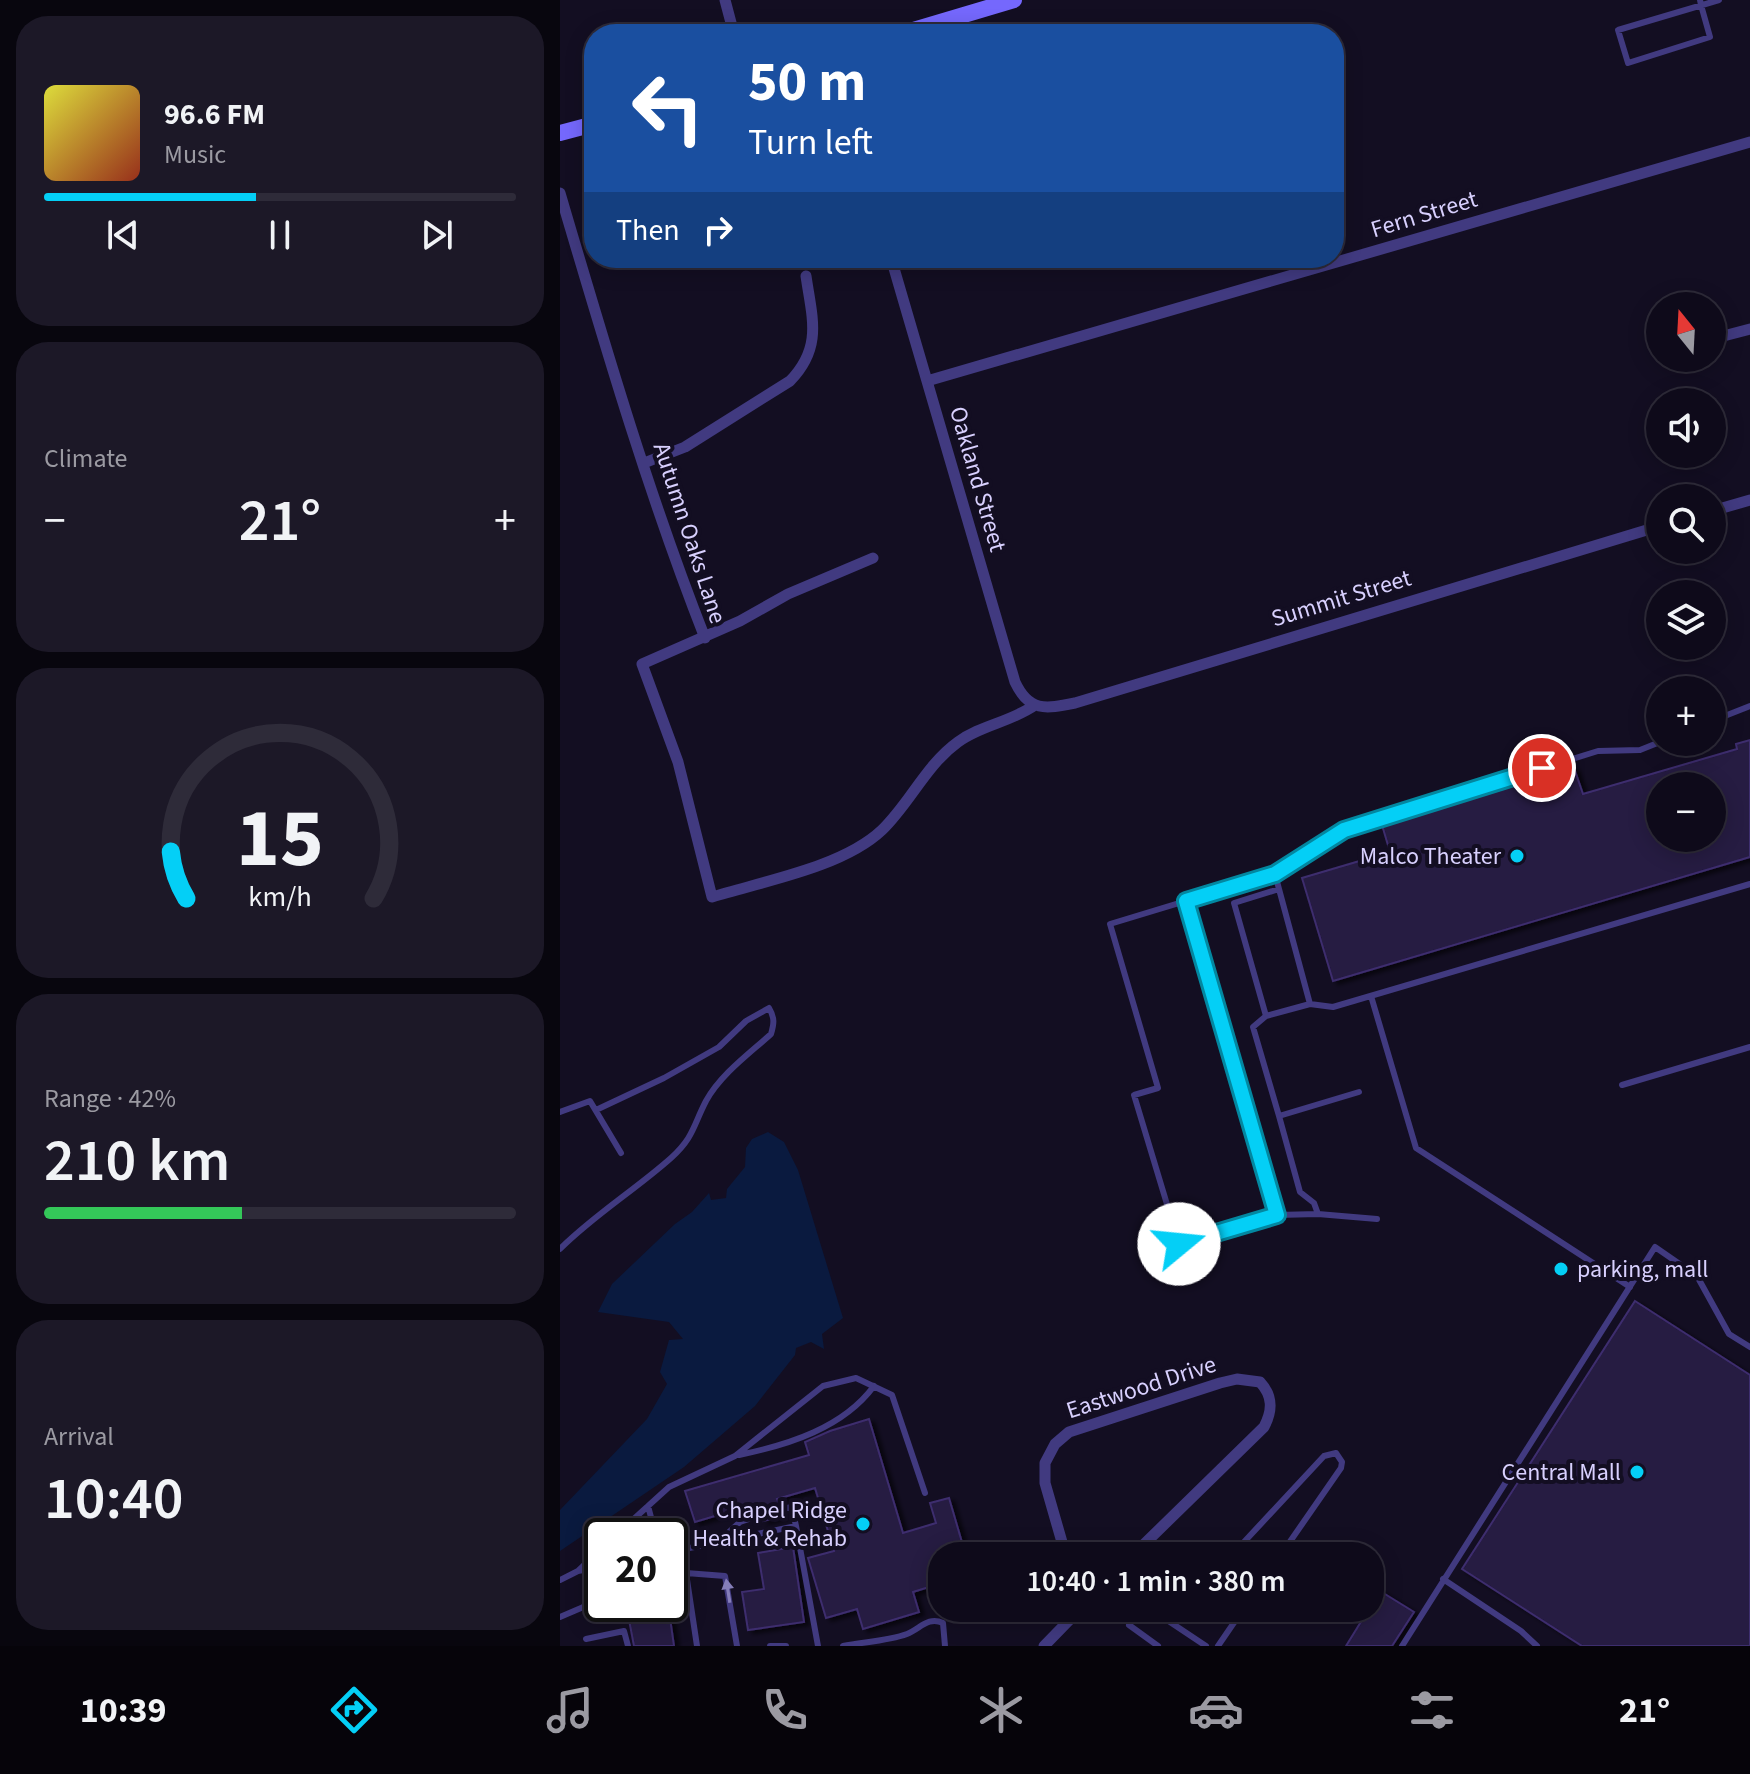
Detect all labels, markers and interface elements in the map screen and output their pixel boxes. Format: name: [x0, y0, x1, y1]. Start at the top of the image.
text: 50 m: [748, 43, 866, 122]
icon: left: [616, 56, 720, 160]
text: 96.6 FM: [164, 93, 265, 136]
text: Turn left: [748, 117, 873, 168]
text: Music: [164, 136, 226, 173]
street label: Fern Street: [1367, 182, 1482, 247]
icon: right: [696, 208, 740, 252]
text: Then: [616, 209, 680, 252]
icon: previous: [101, 213, 145, 257]
icon: pause: [258, 213, 302, 257]
icon: next: [415, 213, 459, 257]
north arrow: [1646, 292, 1726, 372]
map controls: [1646, 292, 1726, 852]
button: sound: [1646, 388, 1726, 468]
street label: Oakland Street: [940, 402, 1015, 556]
street label: Autumn Oaks Lane: [644, 438, 735, 628]
text: Climate: [44, 440, 128, 477]
text: 21°: [239, 479, 321, 564]
button: search: [1646, 484, 1726, 564]
text: −: [44, 490, 66, 553]
text: +: [494, 490, 516, 553]
street label: Summit Street: [1267, 561, 1415, 636]
button: layers: [1646, 580, 1726, 660]
button: +: [1646, 676, 1726, 756]
pin: [1508, 734, 1576, 802]
icon: arrive: [1520, 746, 1564, 790]
button: −: [1646, 772, 1726, 852]
text: 15: [236, 780, 324, 898]
place label: Malco Theater: [1360, 839, 1502, 874]
marker: Malco Theater: [1508, 847, 1526, 865]
text: km/h: [248, 877, 312, 917]
text: Range · 42%: [44, 1080, 176, 1117]
text: 210 km: [44, 1119, 230, 1204]
position arrow: [1137, 1202, 1221, 1286]
place label: parking, mall: [1577, 1252, 1708, 1287]
marker: parking, mall: [1552, 1260, 1570, 1278]
street label: Eastwood Drive: [1062, 1347, 1221, 1428]
text: Arrival: [44, 1418, 114, 1455]
place label: Central Mall: [1502, 1455, 1621, 1490]
text: 10:40: [44, 1457, 184, 1542]
marker: Central Mall: [1628, 1463, 1646, 1481]
place label: Chapel Ridge Health & Rehab: [692, 1493, 847, 1556]
marker: Chapel Ridge Health & Rehab: [854, 1515, 872, 1533]
speed limit sign: 20: [584, 1518, 688, 1622]
text: 10:40 · 1 min · 380 m: [1026, 1560, 1286, 1603]
one-way arrow: [721, 1579, 733, 1604]
icon: directions: [326, 1682, 382, 1738]
icon: music: [542, 1682, 598, 1738]
icon: phone: [757, 1682, 813, 1738]
icon: climate: [973, 1682, 1029, 1738]
icon: car: [1188, 1682, 1244, 1738]
icon: filters: [1404, 1682, 1460, 1738]
text: 10:39: [80, 1685, 167, 1736]
text: 21°: [1619, 1685, 1670, 1736]

